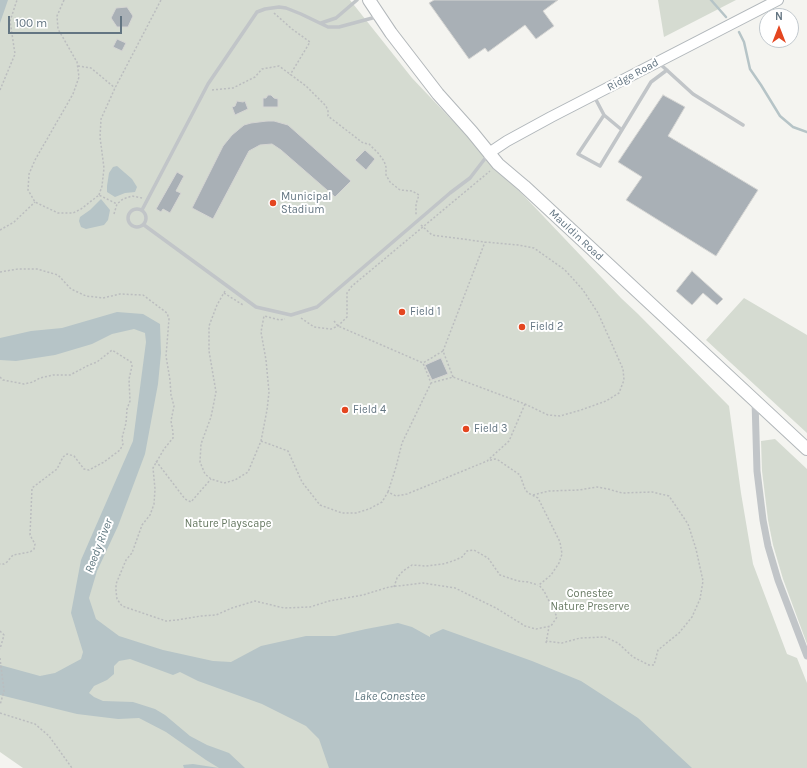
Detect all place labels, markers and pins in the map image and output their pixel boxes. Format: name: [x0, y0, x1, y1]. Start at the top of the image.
place label: Municipal Stadium: [281, 190, 331, 216]
marker: Municipal Stadium: [268, 198, 278, 208]
place label: Field 1: [410, 305, 441, 319]
marker: Field 1: [397, 307, 407, 317]
place label: Field 2: [530, 320, 563, 334]
marker: Field 2: [517, 322, 527, 332]
place label: Field 4: [353, 403, 386, 417]
marker: Field 4: [340, 405, 350, 415]
place label: Field 3: [474, 422, 507, 436]
marker: Field 3: [461, 424, 471, 434]

